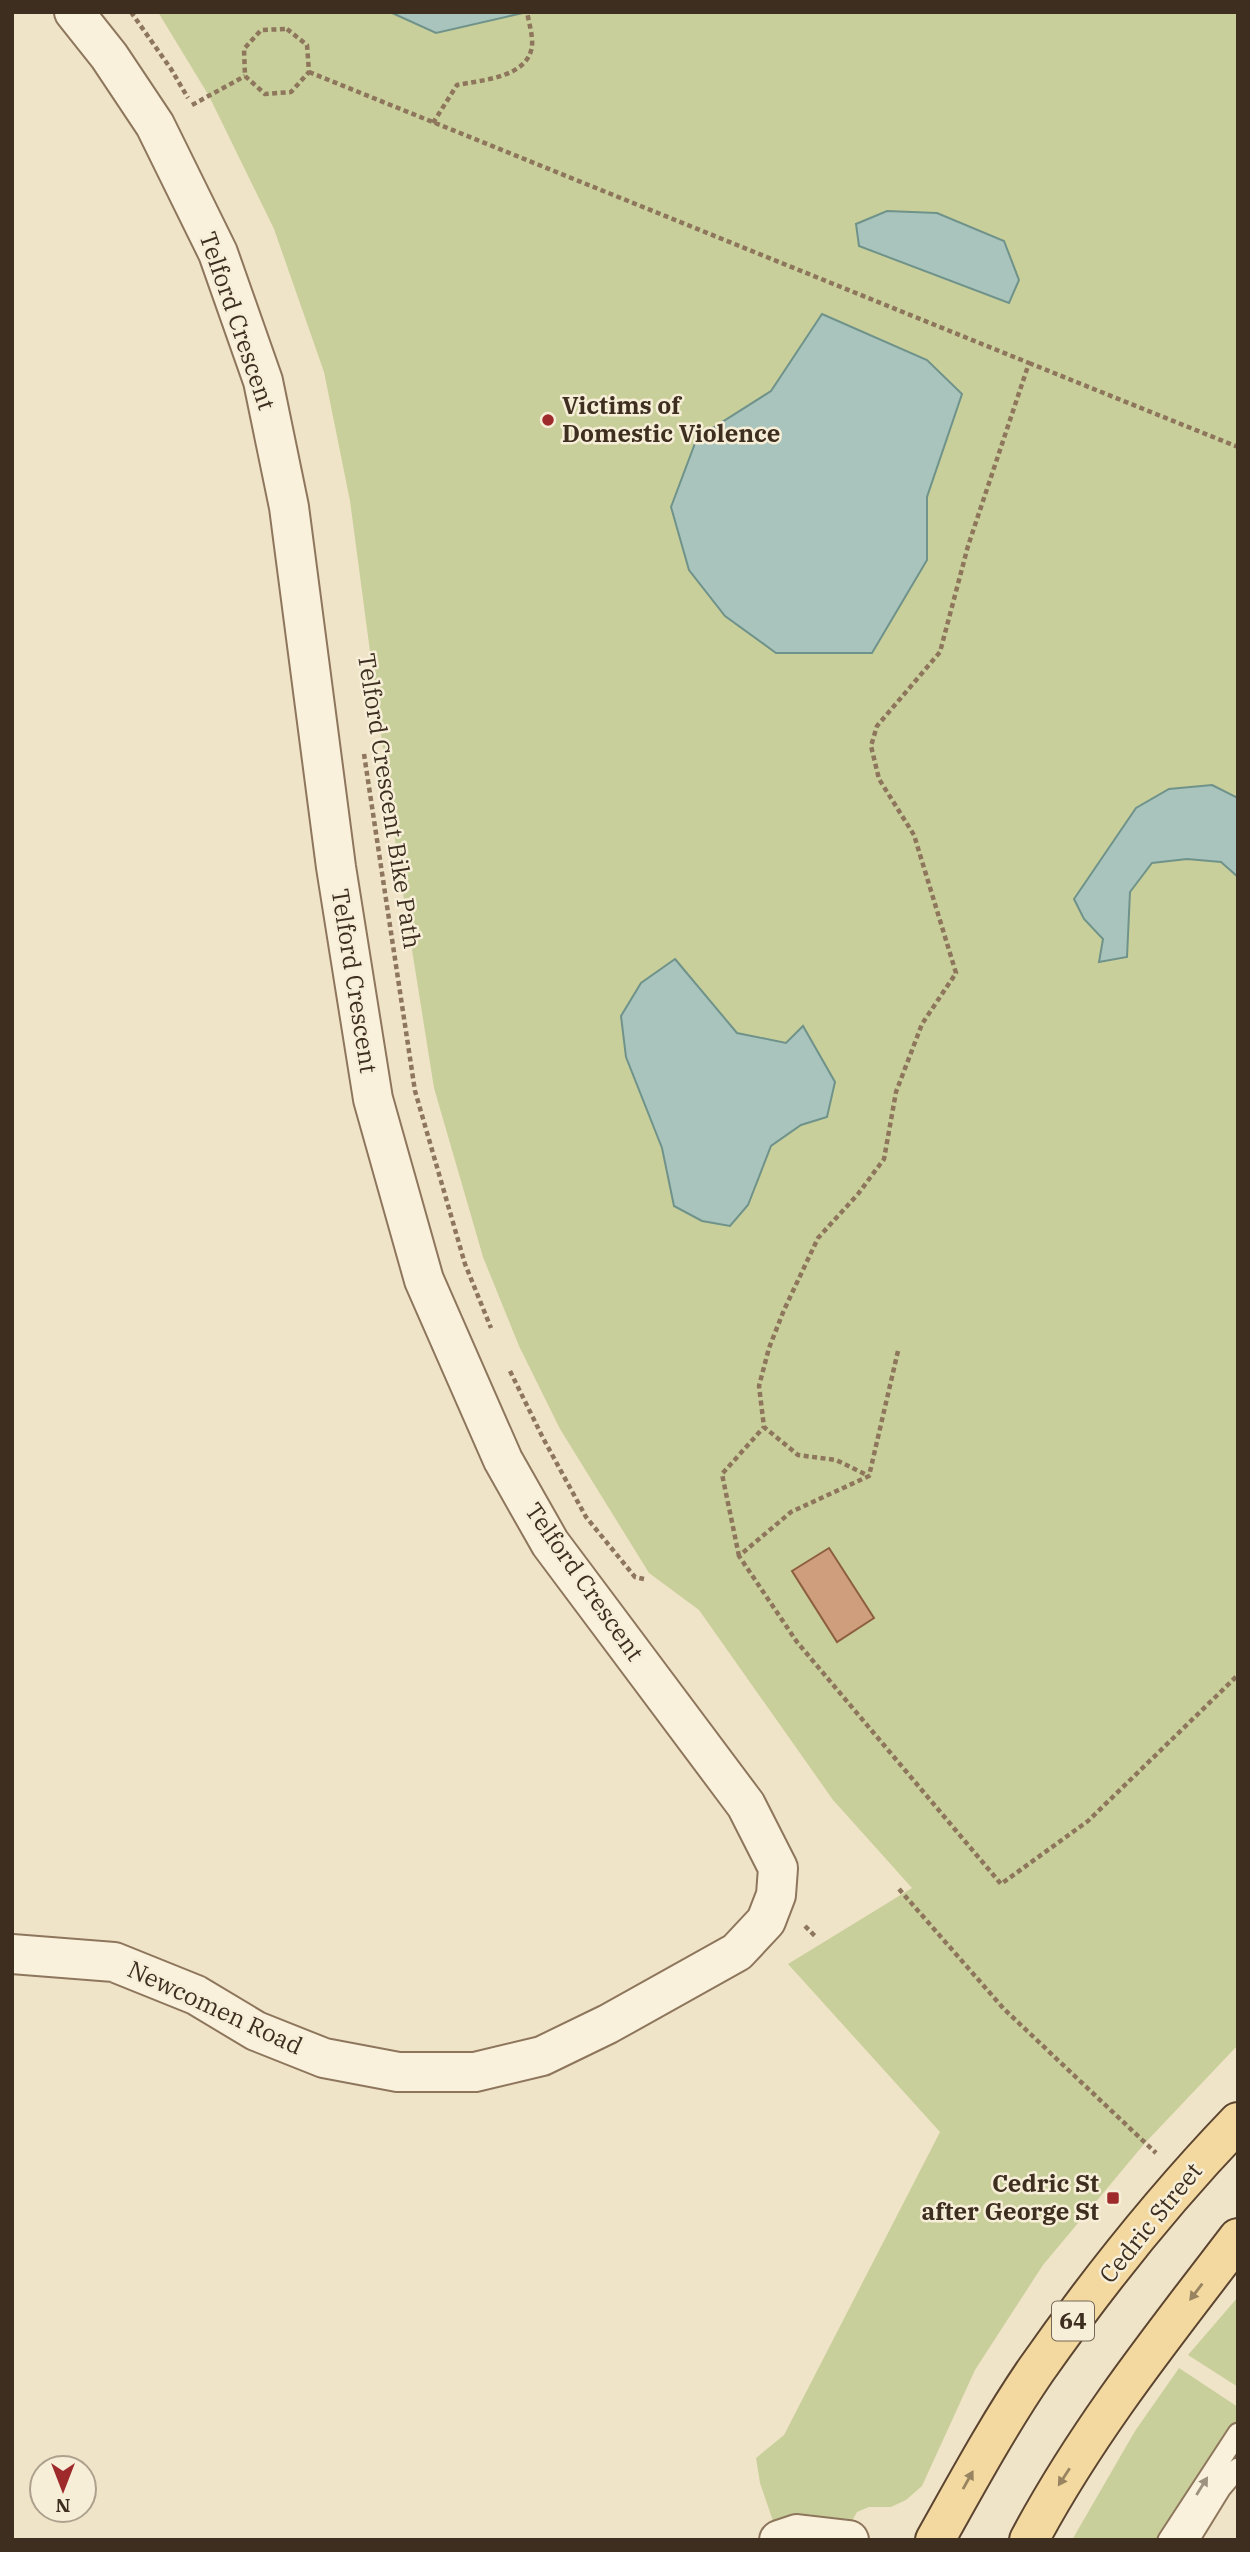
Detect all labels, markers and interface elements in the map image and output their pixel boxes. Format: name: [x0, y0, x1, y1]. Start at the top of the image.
street label: Telford Crescent: [192, 227, 283, 414]
place label: Victims of Domestic Violence: [562, 389, 780, 449]
marker: Victims of Domestic Violence: [540, 412, 556, 428]
street label: Telford Crescent Bike Path: [351, 651, 429, 951]
street label: Telford Crescent: [325, 886, 385, 1075]
street label: Telford Crescent: [518, 1496, 651, 1667]
street label: Newcomen Road: [123, 1953, 308, 2062]
street label: Cedric Street: [1092, 2155, 1209, 2289]
place label: Cedric St after George St: [922, 2167, 1099, 2227]
marker: Cedric St after George St: [1105, 2190, 1121, 2206]
one-way arrow: [1189, 2283, 1204, 2301]
road number: 64: [1052, 2302, 1094, 2340]
north arrow: [28, 2454, 98, 2524]
one-way arrow: [1058, 2468, 1071, 2487]
one-way arrow: [962, 2471, 974, 2490]
one-way arrow: [1195, 2476, 1208, 2495]
text: N: [55, 2494, 71, 2518]

